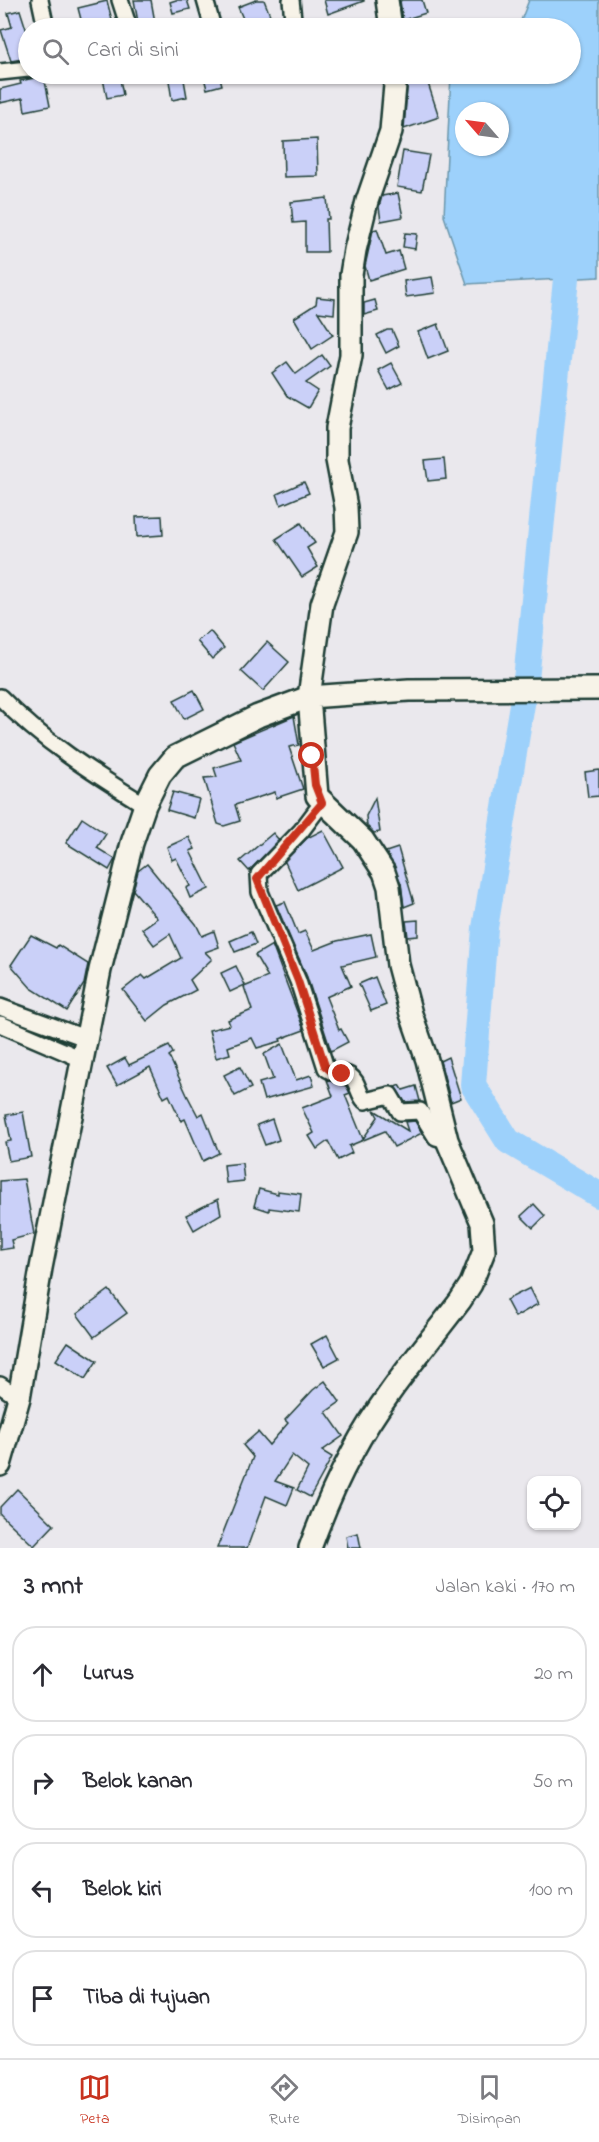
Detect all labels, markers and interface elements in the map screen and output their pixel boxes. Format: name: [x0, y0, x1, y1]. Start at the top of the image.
search box: [18, 18, 581, 84]
icon: search: [39, 35, 72, 68]
text: Cari di sini: [87, 35, 179, 67]
north arrow: [455, 102, 509, 156]
route start: [298, 742, 324, 768]
route end: [328, 1060, 354, 1086]
map controls: [527, 1476, 581, 1530]
button: locate: [527, 1476, 581, 1530]
text: 3 mnt: [24, 1568, 83, 1606]
text: Jalan kaki · 170 m: [435, 1573, 575, 1602]
icon: ahead: [26, 1658, 59, 1691]
text: Lurus: [83, 1658, 134, 1690]
text: 20 m: [534, 1660, 573, 1689]
icon: right: [26, 1766, 59, 1799]
text: Belok kanan: [83, 1766, 192, 1798]
text: 50 m: [532, 1768, 573, 1797]
icon: left: [26, 1874, 59, 1907]
text: Belok kiri: [83, 1874, 162, 1906]
text: 100 m: [529, 1876, 573, 1905]
icon: arrive: [26, 1982, 59, 2015]
text: Tiba di tujuan: [83, 1982, 210, 2014]
tab: Peta: [78, 2071, 111, 2131]
tab: Rute: [268, 2071, 301, 2131]
tab: Disimpan: [457, 2071, 521, 2131]

